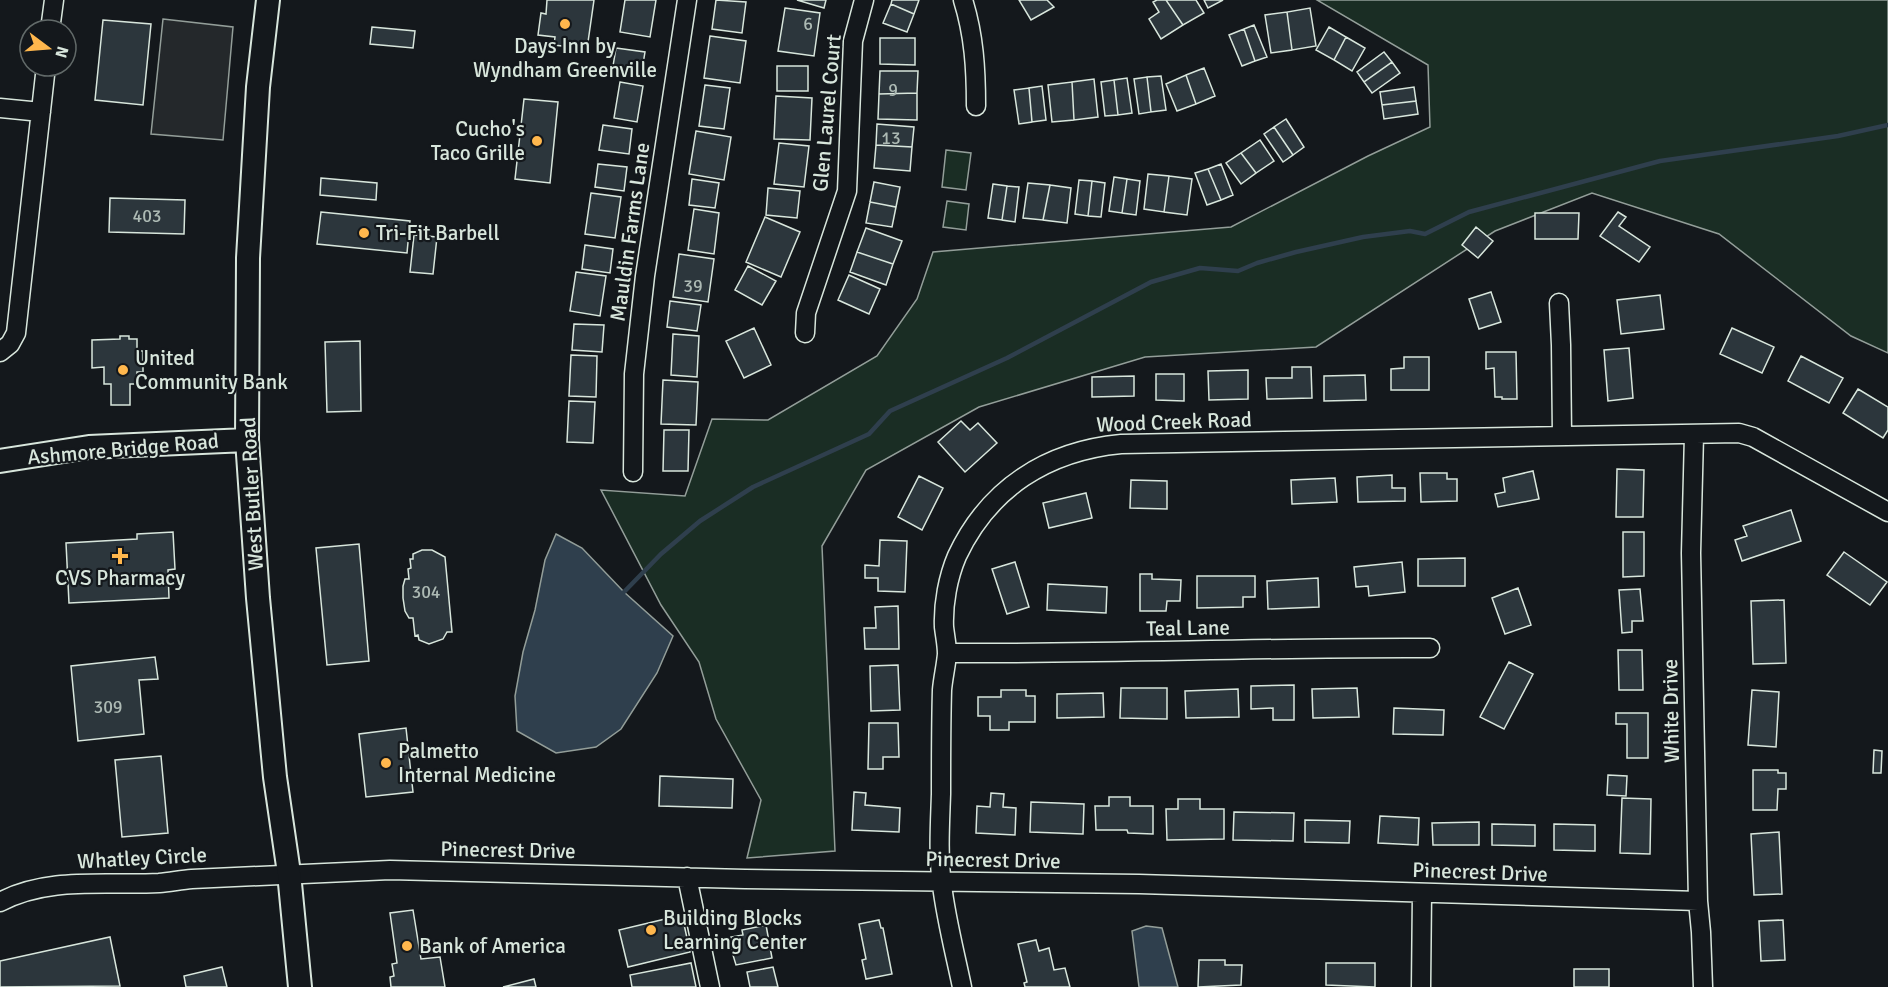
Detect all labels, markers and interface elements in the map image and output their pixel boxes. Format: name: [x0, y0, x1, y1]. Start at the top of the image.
house number: 6: [803, 13, 813, 35]
marker: Days Inn by Wyndham Greenville: [558, 17, 572, 31]
north arrow: [18, 18, 78, 78]
place label: Days Inn by Wyndham Greenville: [473, 33, 657, 83]
street label: Glen Laurel Court: [807, 33, 847, 193]
text: N: [50, 44, 73, 60]
house number: 9: [888, 79, 898, 101]
place label: Cucho's Taco Grille: [431, 116, 525, 166]
house number: 13: [881, 127, 901, 149]
marker: Cucho's Taco Grille: [530, 134, 544, 148]
street label: Mauldin Farms Lane: [605, 141, 655, 323]
house number: 403: [132, 205, 162, 227]
place label: Tri-Fit Barbell: [376, 220, 500, 246]
marker: Tri-Fit Barbell: [357, 226, 371, 240]
house number: 39: [683, 275, 703, 297]
place label: United Community Bank: [135, 345, 288, 395]
marker: United Community Bank: [116, 363, 130, 377]
street label: Wood Creek Road: [1096, 406, 1252, 438]
street label: West Butler Road: [235, 416, 269, 572]
street label: Ashmore Bridge Road: [26, 428, 220, 470]
marker: CVS Pharmacy: [113, 549, 127, 563]
place label: CVS Pharmacy: [55, 565, 185, 591]
house number: 304: [411, 581, 441, 603]
street label: Teal Lane: [1146, 614, 1230, 642]
street label: White Drive: [1657, 659, 1685, 763]
house number: 309: [93, 696, 123, 718]
place label: Palmetto Internal Medicine: [398, 738, 556, 788]
marker: Palmetto Internal Medicine: [379, 756, 393, 770]
street label: Pinecrest Drive: [440, 836, 576, 864]
street label: Whatley Circle: [77, 842, 207, 874]
street label: Pinecrest Drive: [925, 846, 1061, 874]
street label: Pinecrest Drive: [1412, 857, 1548, 887]
place label: Building Blocks Learning Center: [663, 905, 807, 955]
marker: Building Blocks Learning Center: [644, 923, 658, 937]
place label: Bank of America: [419, 933, 566, 959]
marker: Bank of America: [400, 939, 414, 953]

